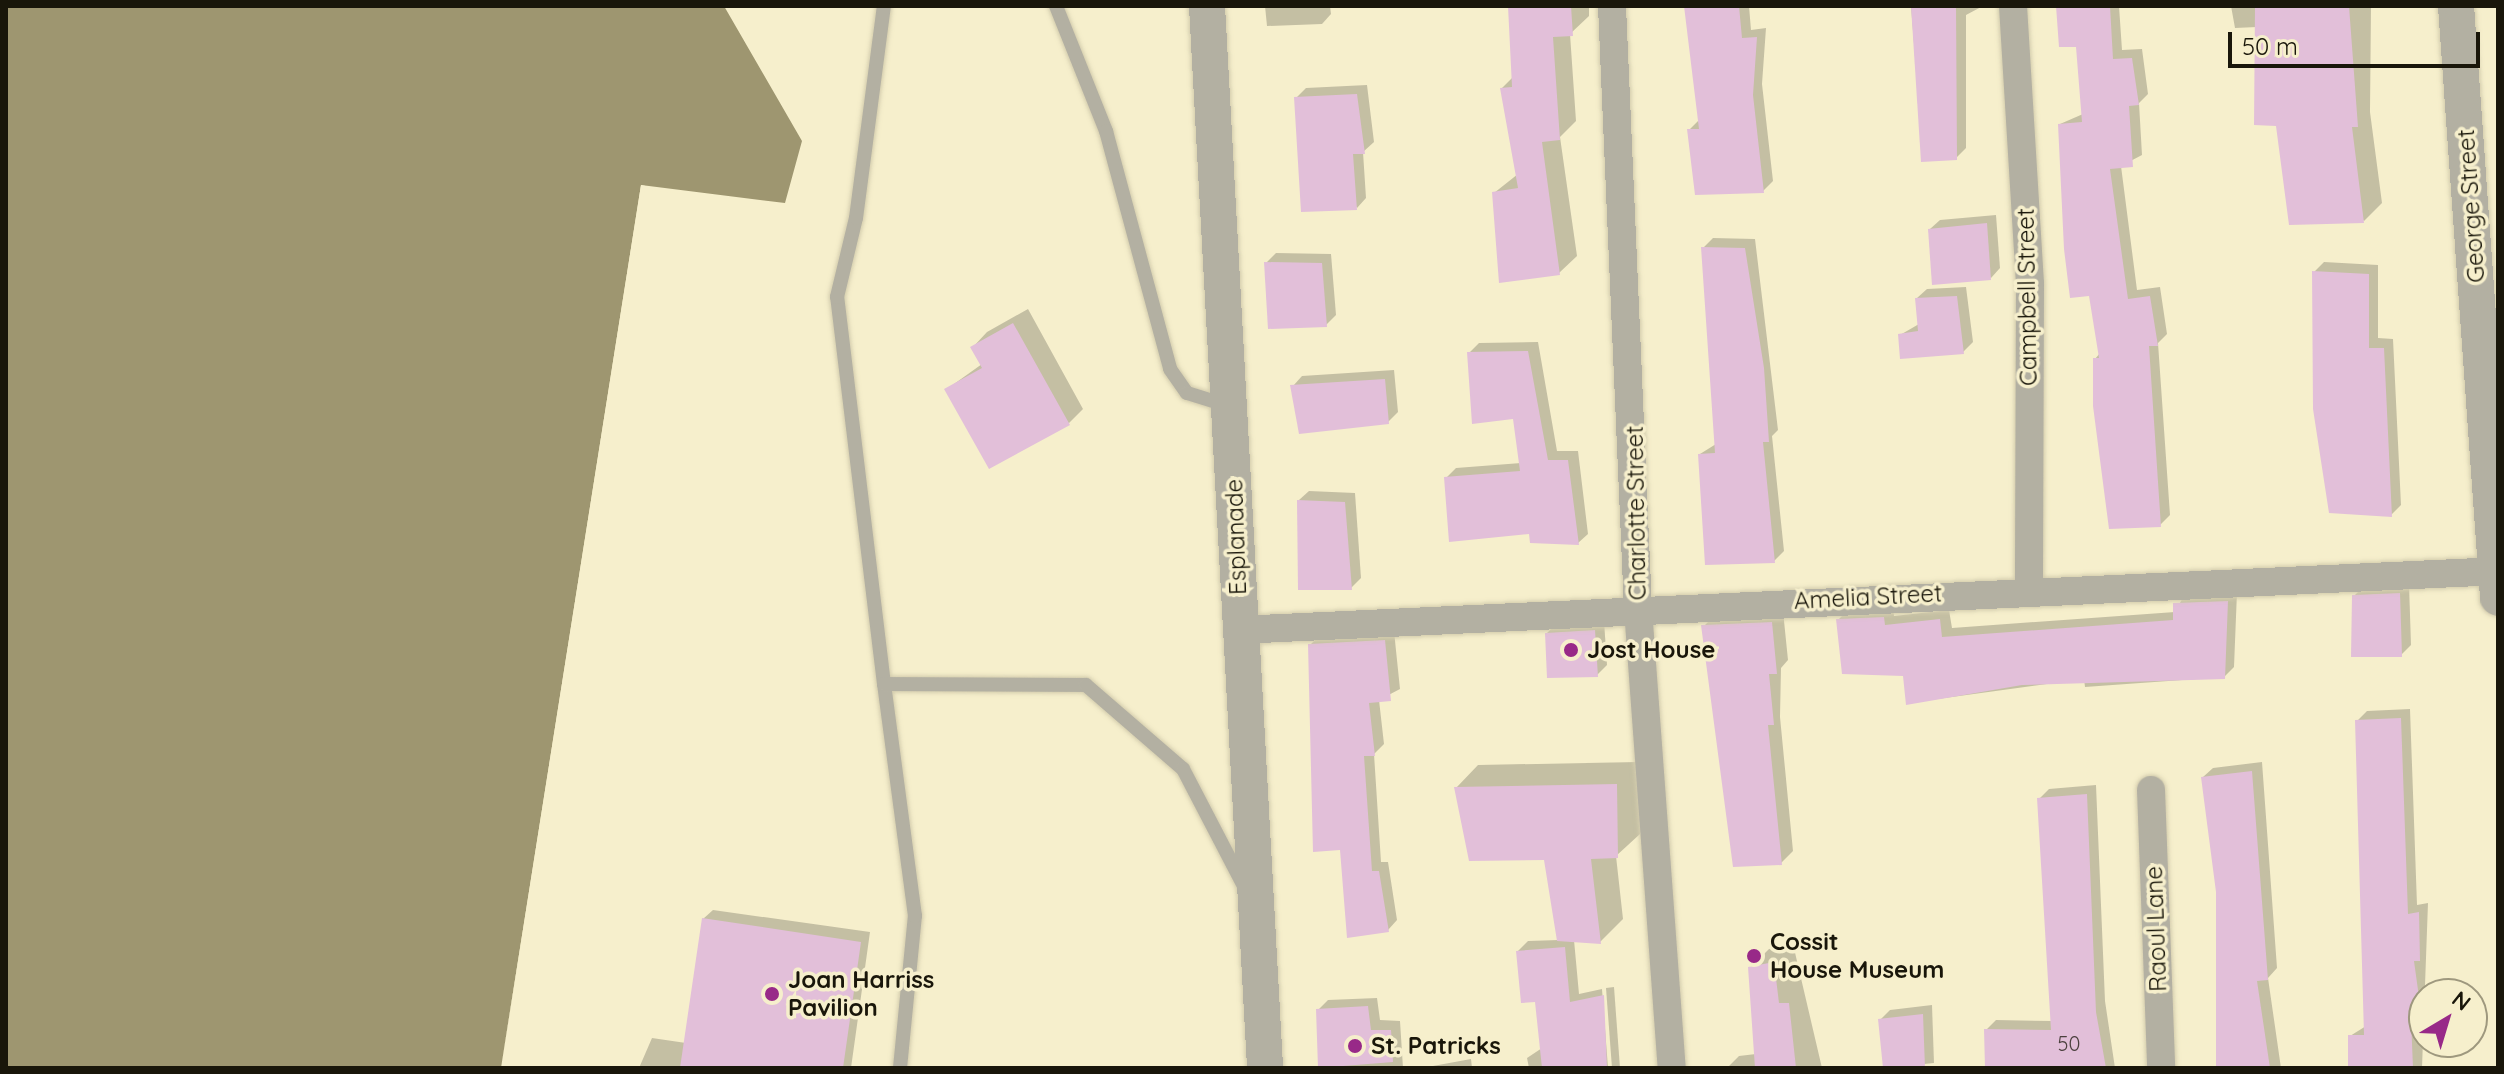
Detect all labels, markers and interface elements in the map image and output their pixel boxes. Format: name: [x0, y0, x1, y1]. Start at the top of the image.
scale bar: [2232, 16, 2484, 66]
text: 50 m: [2242, 31, 2298, 61]
street label: George Street: [2451, 128, 2491, 284]
street label: Campbell Street: [2011, 208, 2043, 386]
street label: Charlotte Street: [1620, 425, 1652, 601]
street label: Esplanade: [1220, 479, 1252, 595]
street label: Amelia Street: [1793, 579, 1943, 615]
place label: Jost House: [1587, 636, 1715, 664]
marker: Jost House: [1562, 641, 1580, 659]
street label: Raoul Lane: [2139, 866, 2173, 992]
place label: Cossit House Museum: [1770, 928, 1944, 984]
marker: Cossit House Museum: [1745, 947, 1763, 965]
place label: Joan Harriss Pavilion: [788, 966, 934, 1022]
north arrow: [2408, 978, 2488, 1058]
marker: Joan Harriss Pavilion: [763, 985, 781, 1003]
text: N: [2447, 985, 2477, 1017]
house number: 50: [2058, 1031, 2080, 1055]
place label: St. Patricks: [1371, 1032, 1501, 1060]
marker: St. Patricks: [1346, 1037, 1364, 1055]

